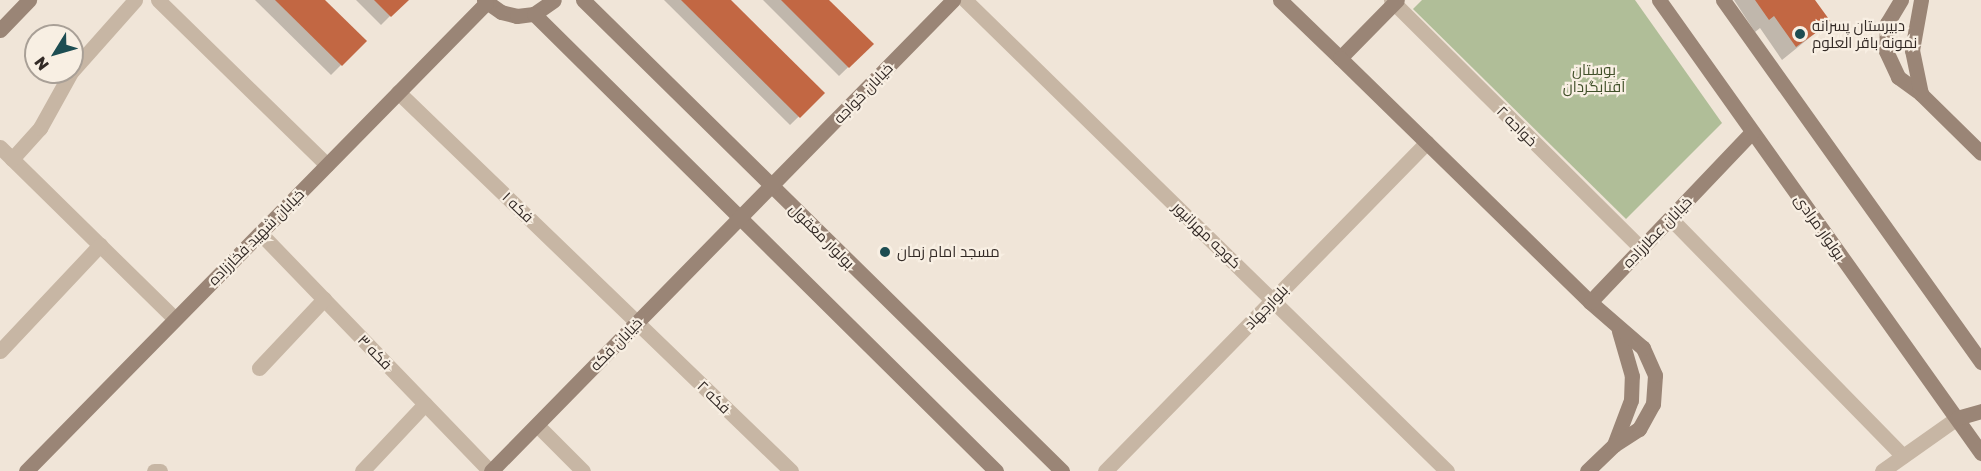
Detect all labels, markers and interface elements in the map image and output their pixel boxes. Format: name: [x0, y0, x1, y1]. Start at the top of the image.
place label: دبیرستان پسرانه نمونه باقر العلوم: [1812, 16, 1917, 51]
north arrow: [24, 24, 84, 84]
marker: دبیرستان پسرانه نمونه باقر العلوم: [1793, 27, 1807, 41]
text: N: [30, 53, 53, 75]
street label: خیابان خواجه: [830, 59, 896, 127]
park label: بوستان آفتابگردان: [1563, 60, 1625, 95]
street label: خواجه ۲: [1493, 102, 1541, 150]
street label: خیابان شهید فخارزاده: [204, 185, 308, 289]
street label: فکه ۱: [499, 188, 537, 226]
street label: بولوار مرادی: [1791, 191, 1849, 263]
street label: خیابان عطارزاده: [1619, 193, 1695, 271]
street label: کوچه مهرانپور: [1169, 198, 1245, 272]
street label: بولوار معقول: [786, 200, 858, 272]
place label: مسجد امام زمان: [897, 243, 1000, 261]
marker: مسجد امام زمان: [878, 245, 892, 259]
street label: بلوارجهاد: [1240, 281, 1292, 333]
street label: خیابان فکه: [586, 314, 646, 374]
street label: فکه ۳: [354, 331, 396, 373]
street label: فکه ۲: [694, 377, 734, 417]

